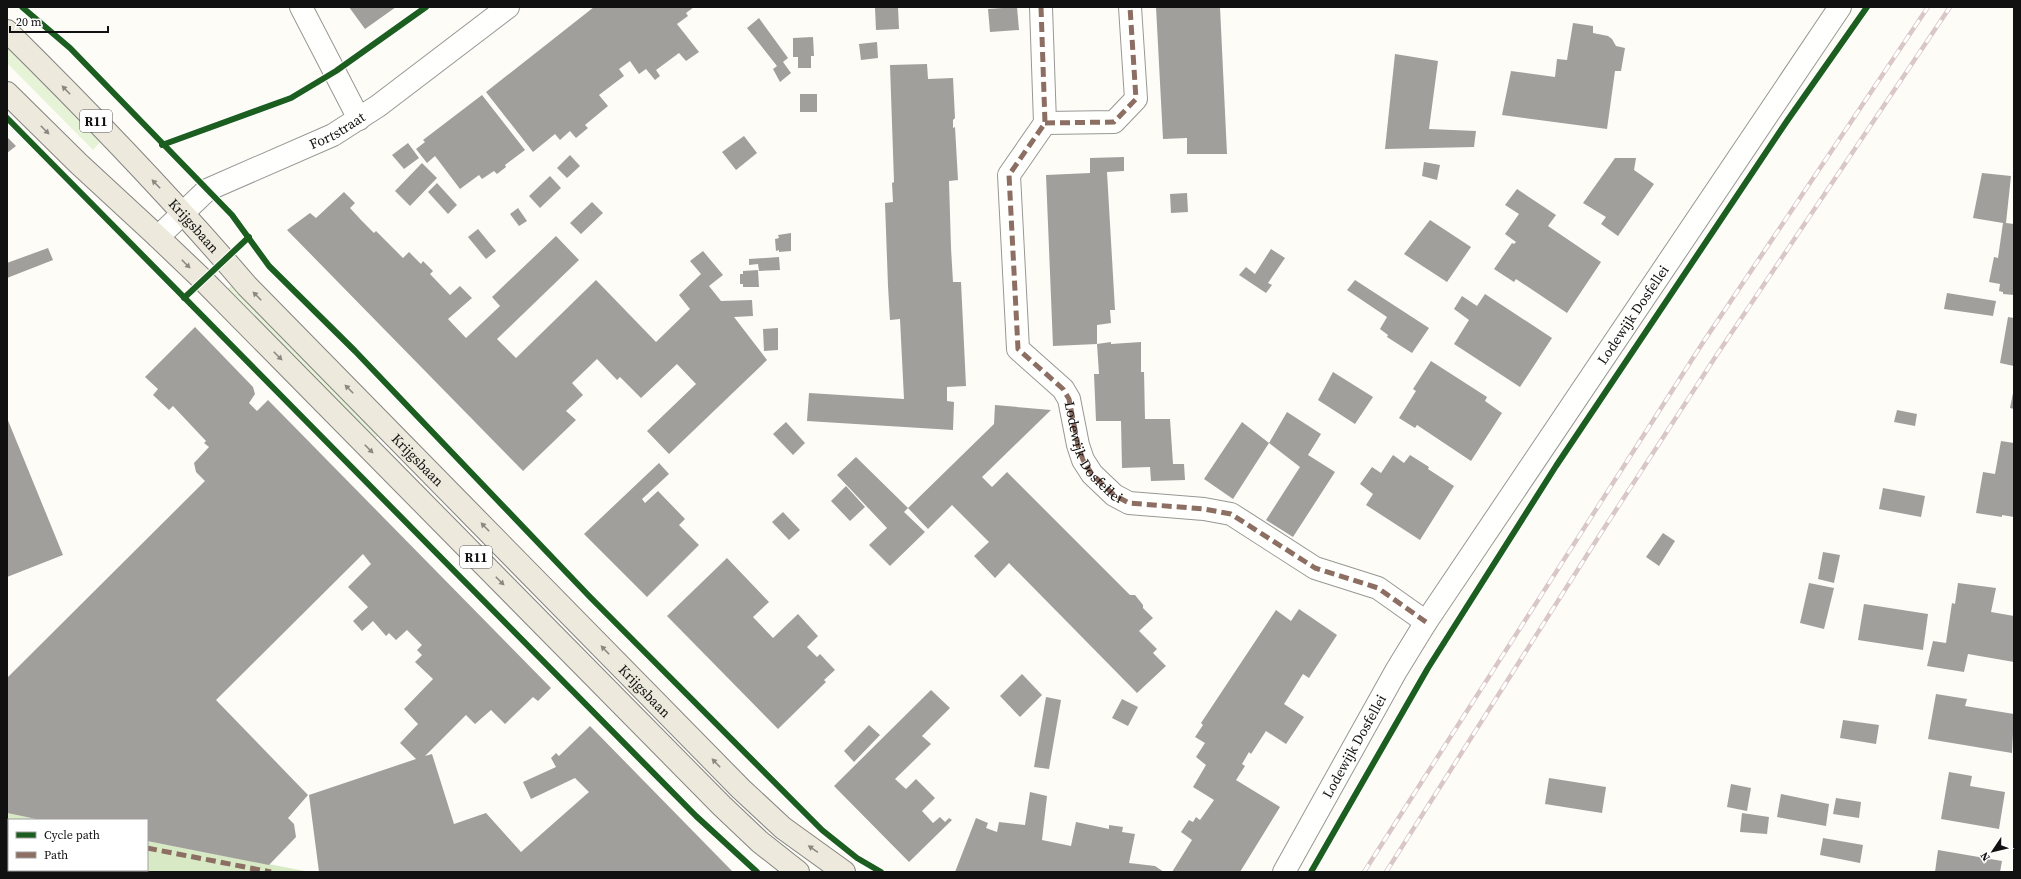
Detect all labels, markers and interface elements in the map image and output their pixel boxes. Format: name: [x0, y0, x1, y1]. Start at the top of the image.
scale bar: [10, 8, 108, 34]
text: 20 m: [16, 14, 42, 30]
one-way arrow: [61, 85, 71, 95]
street label: Fortstraat: [306, 107, 369, 154]
road number: R11: [80, 110, 112, 132]
one-way arrow: [40, 126, 50, 135]
one-way arrow: [151, 179, 161, 189]
street label: Krijgsbaan: [164, 194, 224, 258]
one-way arrow: [181, 259, 191, 269]
street label: Lodewijk Dosfellei: [1592, 261, 1674, 368]
one-way arrow: [252, 291, 262, 301]
one-way arrow: [273, 351, 283, 361]
one-way arrow: [344, 384, 354, 394]
street label: Lodewijk Dosfellei: [1060, 400, 1126, 508]
street label: Krijgsbaan: [387, 429, 449, 491]
one-way arrow: [364, 444, 374, 454]
one-way arrow: [480, 522, 490, 532]
road number: R11: [460, 546, 492, 568]
one-way arrow: [495, 576, 505, 586]
one-way arrow: [600, 645, 610, 655]
street label: Krijgsbaan: [614, 660, 676, 722]
street label: Lodewijk Dosfellei: [1317, 691, 1391, 802]
one-way arrow: [711, 758, 721, 768]
legend: [8, 819, 148, 871]
text: Cycle path: [44, 827, 100, 843]
north arrow: [1973, 831, 2013, 871]
one-way arrow: [807, 845, 818, 853]
text: Path: [44, 847, 68, 863]
text: N: [1977, 849, 1994, 864]

